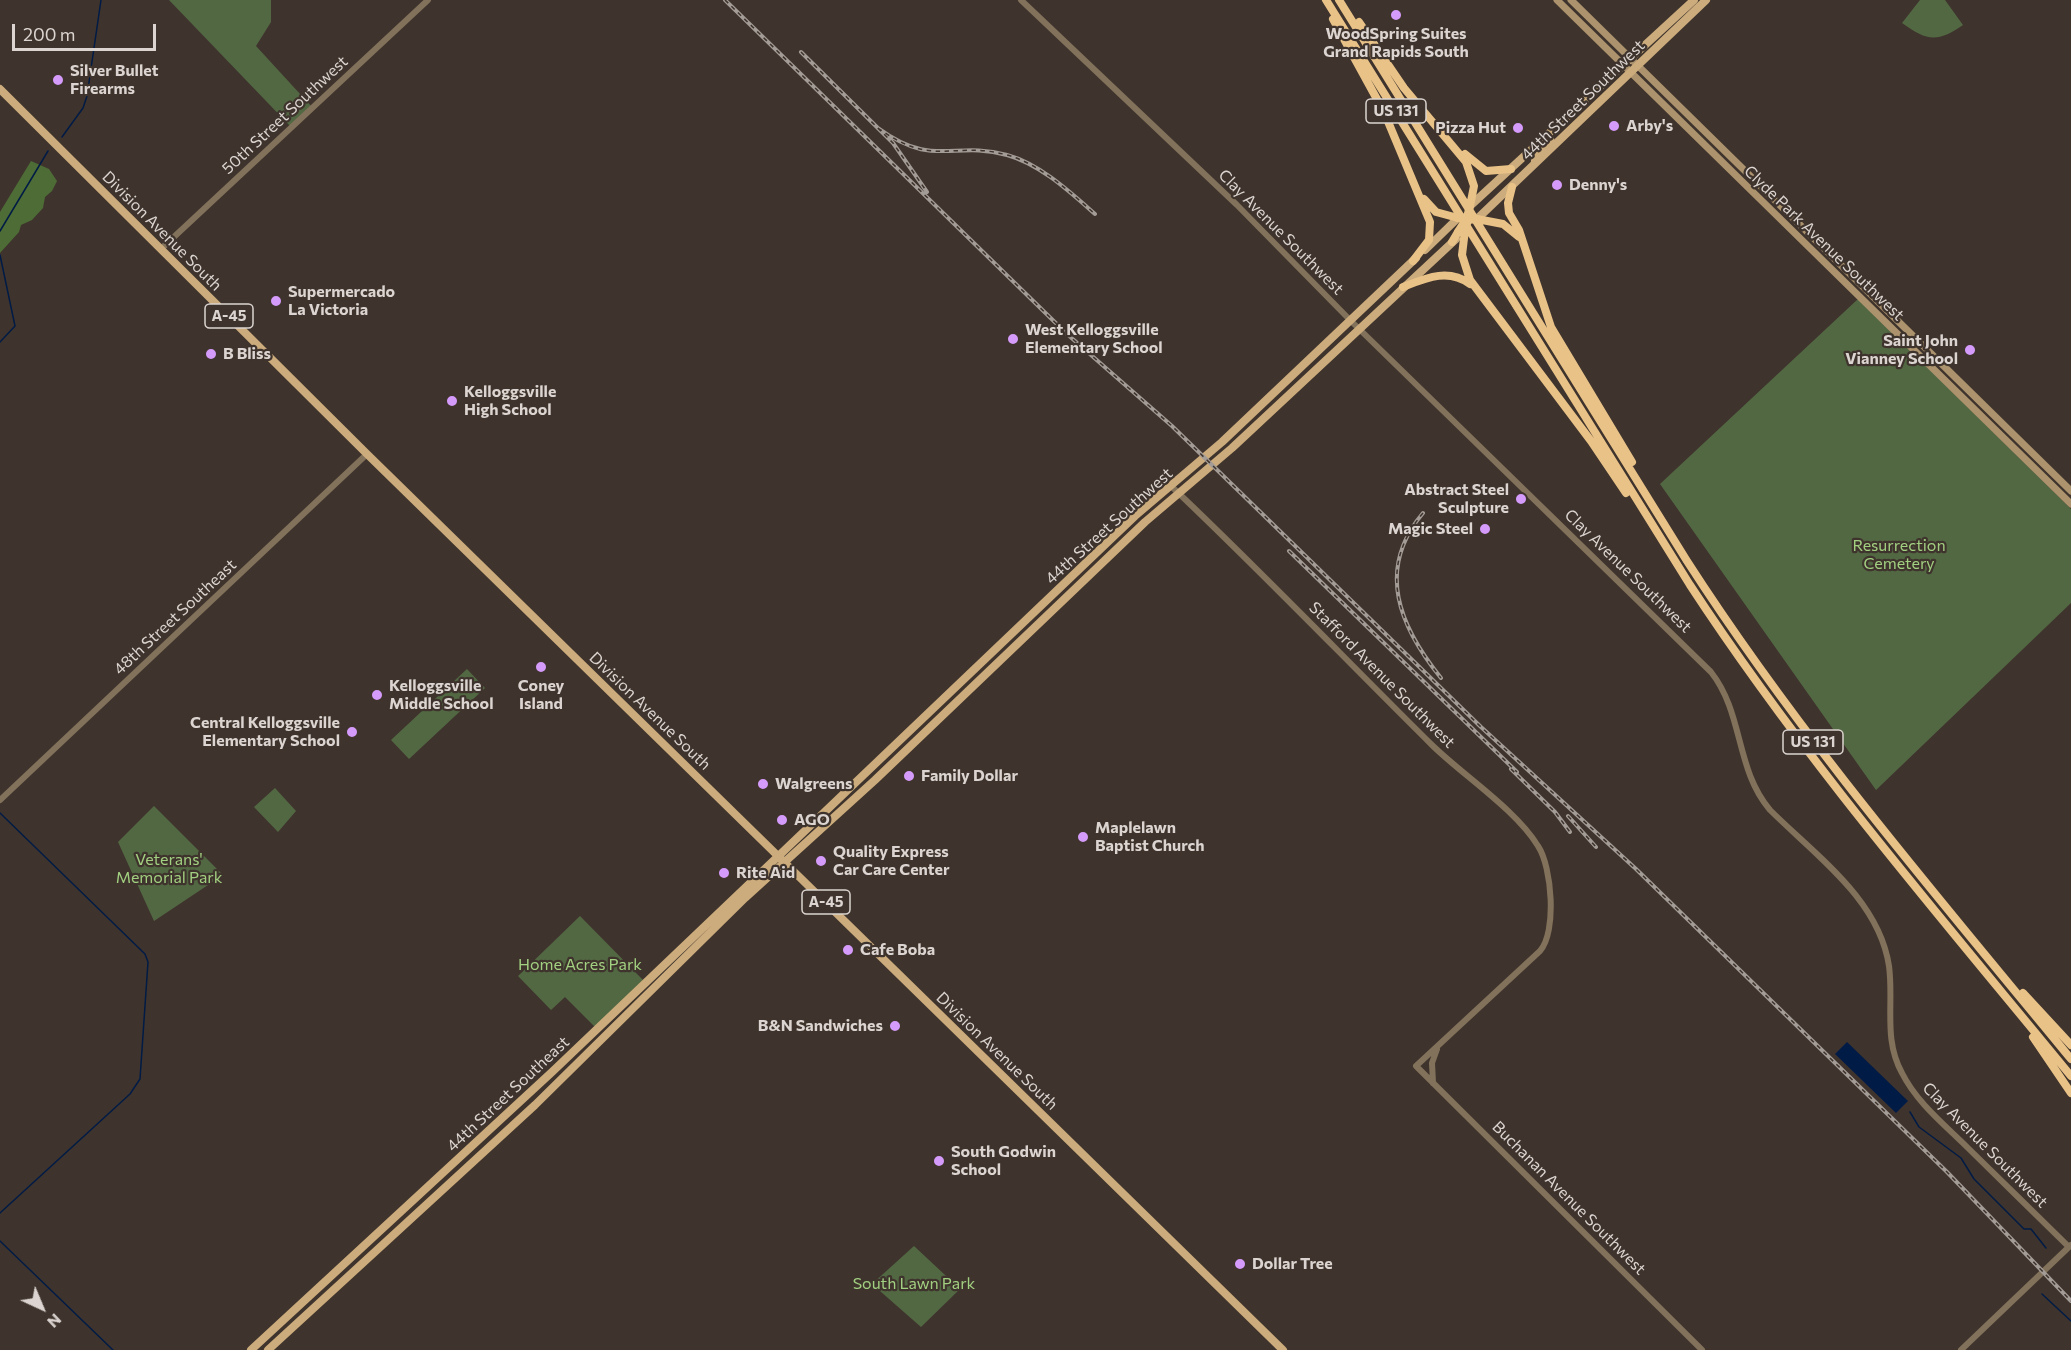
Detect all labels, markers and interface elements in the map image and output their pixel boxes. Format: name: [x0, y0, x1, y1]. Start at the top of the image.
marker: WoodSpring Suites Grand Rapids South: [1389, 8, 1403, 22]
scale bar: [15, 12, 159, 50]
text: 200 m: [23, 23, 76, 45]
place label: WoodSpring Suites Grand Rapids South: [1323, 24, 1469, 62]
street label: 44th Street Southwest: [1517, 36, 1649, 164]
street label: 50th Street Southwest: [218, 52, 352, 178]
place label: Silver Bullet Firearms: [70, 61, 158, 99]
marker: Silver Bullet Firearms: [51, 73, 65, 87]
road number: US 131: [1366, 99, 1426, 123]
place label: Arby's: [1626, 116, 1673, 136]
place label: Pizza Hut: [1435, 118, 1506, 138]
marker: Arby's: [1607, 119, 1621, 133]
marker: Pizza Hut: [1511, 121, 1525, 135]
street label: Clyde Park Avenue Southwest: [1740, 161, 1908, 325]
street label: Clay Avenue Southwest: [1214, 165, 1348, 299]
street label: Division Avenue South: [98, 167, 226, 295]
place label: Denny's: [1569, 175, 1627, 195]
marker: Denny's: [1550, 178, 1564, 192]
place label: Supermercado La Victoria: [288, 282, 395, 320]
marker: Supermercado La Victoria: [269, 294, 283, 308]
road number: A-45: [205, 304, 253, 328]
place label: West Kelloggsville Elementary School: [1025, 320, 1163, 358]
place label: Saint John Vianney School: [1845, 331, 1958, 369]
marker: West Kelloggsville Elementary School: [1006, 332, 1020, 346]
marker: Saint John Vianney School: [1963, 343, 1977, 357]
place label: B Bliss: [223, 344, 271, 364]
marker: B Bliss: [204, 347, 218, 361]
place label: Kelloggsville High School: [464, 382, 556, 420]
marker: Kelloggsville High School: [445, 394, 459, 408]
street label: 44th Street Southwest: [1041, 464, 1177, 588]
place label: Abstract Steel Sculpture: [1404, 480, 1509, 518]
marker: Abstract Steel Sculpture: [1514, 492, 1528, 506]
street label: Clay Avenue Southwest: [1560, 505, 1696, 637]
place label: Magic Steel: [1388, 519, 1473, 539]
marker: Magic Steel: [1478, 522, 1492, 536]
park label: Resurrection Cemetery: [1852, 536, 1946, 574]
street label: 48th Street Southeast: [110, 555, 240, 679]
street label: Stafford Avenue Southwest: [1305, 598, 1459, 752]
street label: Division Avenue South: [585, 648, 715, 774]
marker: Coney Island: [534, 660, 548, 674]
place label: Kelloggsville Middle School: [389, 676, 494, 714]
place label: Coney Island: [518, 676, 564, 714]
marker: Kelloggsville Middle School: [370, 688, 384, 702]
place label: Central Kelloggsville Elementary School: [190, 713, 340, 751]
marker: Central Kelloggsville Elementary School: [345, 725, 359, 739]
road number: US 131: [1783, 730, 1843, 754]
place label: Family Dollar: [921, 766, 1018, 786]
marker: Family Dollar: [902, 769, 916, 783]
place label: Walgreens: [775, 774, 852, 794]
marker: Walgreens: [756, 777, 770, 791]
place label: AGO: [794, 810, 830, 830]
marker: AGO: [775, 813, 789, 827]
place label: Maplelawn Baptist Church: [1095, 818, 1205, 856]
marker: Maplelawn Baptist Church: [1076, 830, 1090, 844]
place label: Quality Express Car Care Center: [833, 842, 950, 880]
park label: Veterans' Memorial Park: [116, 850, 222, 888]
marker: Quality Express Car Care Center: [814, 854, 828, 868]
place label: Rite Aid: [736, 863, 795, 883]
marker: Rite Aid: [717, 866, 731, 880]
road number: A-45: [802, 890, 850, 914]
place label: Cafe Boba: [860, 940, 935, 960]
marker: Cafe Boba: [841, 943, 855, 957]
park label: Home Acres Park: [518, 955, 642, 975]
street label: Division Avenue South: [932, 988, 1062, 1114]
place label: B&N Sandwiches: [758, 1016, 883, 1036]
marker: B&N Sandwiches: [888, 1019, 902, 1033]
street label: 44th Street Southeast: [443, 1032, 573, 1156]
street label: Clay Avenue Southwest: [1918, 1078, 2052, 1212]
street label: Buchanan Avenue Southwest: [1488, 1117, 1650, 1279]
place label: South Godwin School: [951, 1142, 1056, 1180]
marker: South Godwin School: [932, 1154, 946, 1168]
place label: Dollar Tree: [1252, 1254, 1333, 1274]
marker: Dollar Tree: [1233, 1257, 1247, 1271]
park label: South Lawn Park: [853, 1274, 975, 1294]
north arrow: [12, 1278, 72, 1338]
text: N: [44, 1310, 66, 1332]

